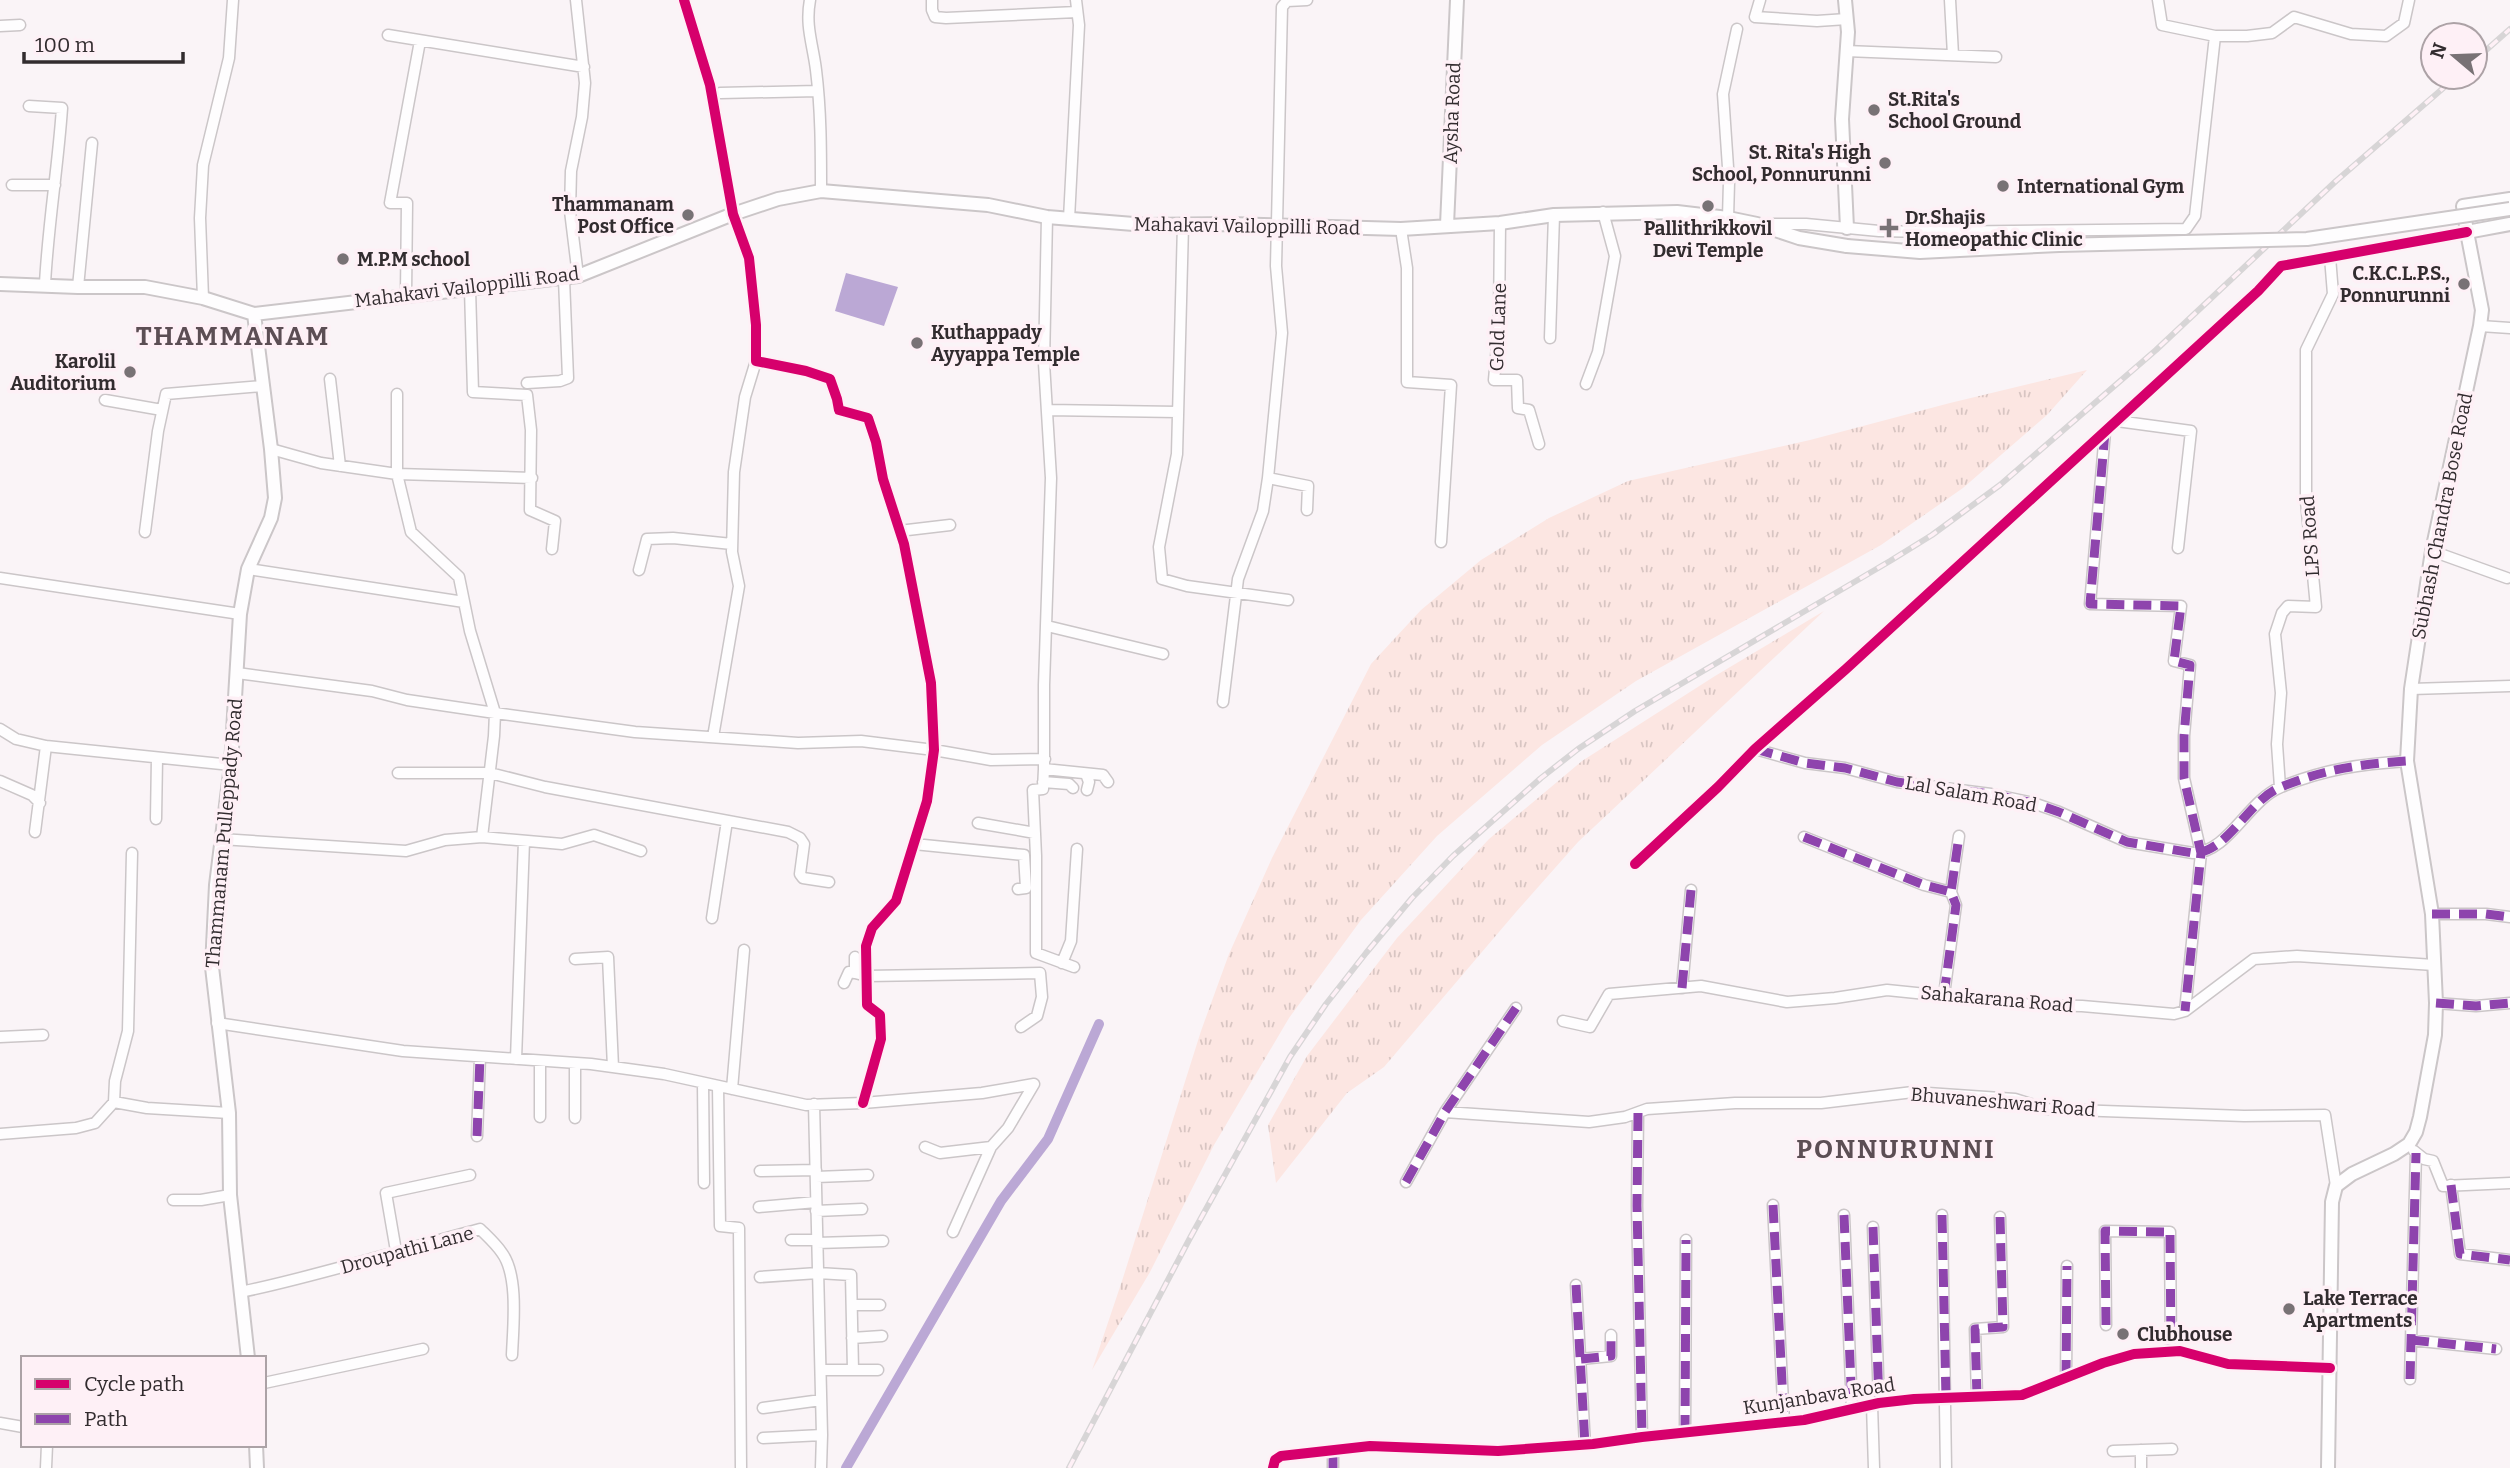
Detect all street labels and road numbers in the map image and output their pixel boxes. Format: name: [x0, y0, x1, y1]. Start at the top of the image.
street label: Aysha Road: [1439, 62, 1465, 164]
street label: Mahakavi Vailoppilli Road: [1134, 213, 1360, 239]
street label: Mahakavi Vailoppilli Road: [353, 262, 581, 312]
street label: Gold Lane: [1485, 282, 1511, 372]
street label: Subhash Chandra Bose Road: [2407, 391, 2477, 641]
street label: LPS Road: [2296, 495, 2324, 577]
street label: Thammanam Pulleppady Road: [201, 697, 247, 969]
street label: Lal Salam Road: [1903, 771, 2039, 817]
street label: Sahakarana Road: [1920, 981, 2074, 1017]
street label: Bhuvaneshwari Road: [1909, 1082, 2097, 1122]
street label: Droupathi Lane: [338, 1221, 476, 1279]
street label: Kunjanbava Road: [1741, 1373, 1897, 1419]

